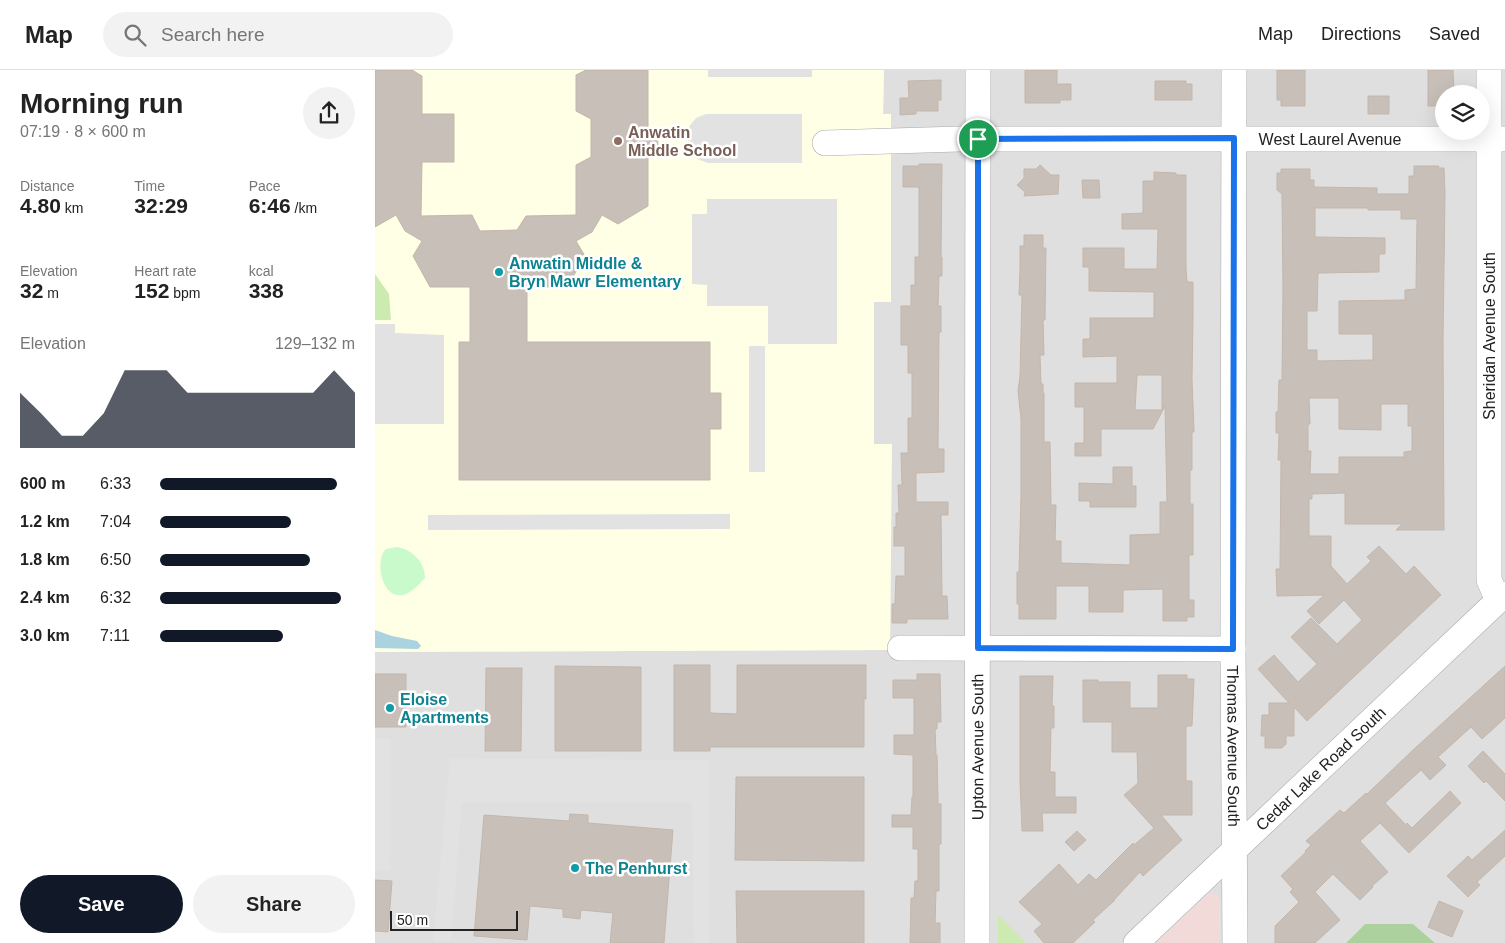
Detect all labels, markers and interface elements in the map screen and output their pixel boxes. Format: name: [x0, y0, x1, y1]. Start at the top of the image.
search box: [103, 12, 453, 57]
text: Map: [25, 21, 73, 48]
icon: search: [121, 21, 149, 49]
text: Search here: [161, 24, 265, 45]
text: Map: [1258, 24, 1293, 44]
text: Directions: [1321, 24, 1401, 44]
text: Saved: [1429, 24, 1480, 44]
map controls: [1435, 85, 1490, 140]
button: layers: [1435, 85, 1490, 140]
button: share: [303, 87, 355, 139]
text: Morning run: [20, 88, 183, 119]
pin: [957, 118, 999, 160]
text: 07:19 · 8 × 600 m: [20, 123, 146, 140]
place label: Anwatin Middle School: [628, 124, 736, 159]
icon: arrive: [964, 125, 992, 153]
street label: West Laurel Avenue: [1259, 131, 1401, 148]
marker: Anwatin Middle School: [612, 135, 624, 147]
text: Distance: [20, 178, 74, 194]
text: Time: [134, 178, 165, 194]
text: Pace: [249, 178, 281, 194]
text: 4.80: [20, 194, 61, 217]
text: 32:29: [134, 194, 188, 217]
text: 6:46: [249, 194, 291, 217]
text: km: [61, 200, 83, 216]
text: /km: [291, 200, 317, 216]
street label: Sheridan Avenue South: [1481, 252, 1498, 420]
place label: Anwatin Middle & Bryn Mawr Elementary: [509, 255, 682, 290]
text: Elevation: [20, 263, 78, 279]
text: Heart rate: [134, 263, 197, 279]
text: kcal: [249, 263, 274, 279]
marker: Anwatin Middle & Bryn Mawr Elementary: [493, 266, 505, 278]
text: 32: [20, 279, 43, 302]
text: 152: [134, 279, 169, 302]
text: 338: [249, 279, 284, 302]
text: m: [43, 285, 59, 301]
text: bpm: [169, 285, 201, 301]
text: Elevation: [20, 335, 86, 352]
text: 129–132 m: [275, 335, 355, 352]
text: 600 m: [20, 475, 65, 492]
text: 6:33: [100, 475, 131, 492]
text: 1.2 km: [20, 513, 70, 530]
text: 7:04: [100, 513, 131, 530]
text: 1.8 km: [20, 551, 70, 568]
text: 6:50: [100, 551, 131, 568]
text: 2.4 km: [20, 589, 70, 606]
text: 6:32: [100, 589, 131, 606]
text: 3.0 km: [20, 627, 70, 644]
text: 7:11: [100, 627, 130, 644]
street label: Thomas Avenue South: [1224, 665, 1242, 827]
street label: Upton Avenue South: [969, 674, 986, 820]
place label: Eloise Apartments: [400, 691, 489, 726]
marker: Eloise Apartments: [384, 702, 396, 714]
street label: Cedar Lake Road South: [1253, 704, 1389, 834]
place label: The Penhurst: [585, 860, 688, 877]
marker: The Penhurst: [569, 862, 581, 874]
button: Save: [20, 875, 183, 933]
button: Share: [193, 875, 355, 933]
scale bar: [390, 908, 517, 931]
text: 50 m: [397, 912, 428, 928]

